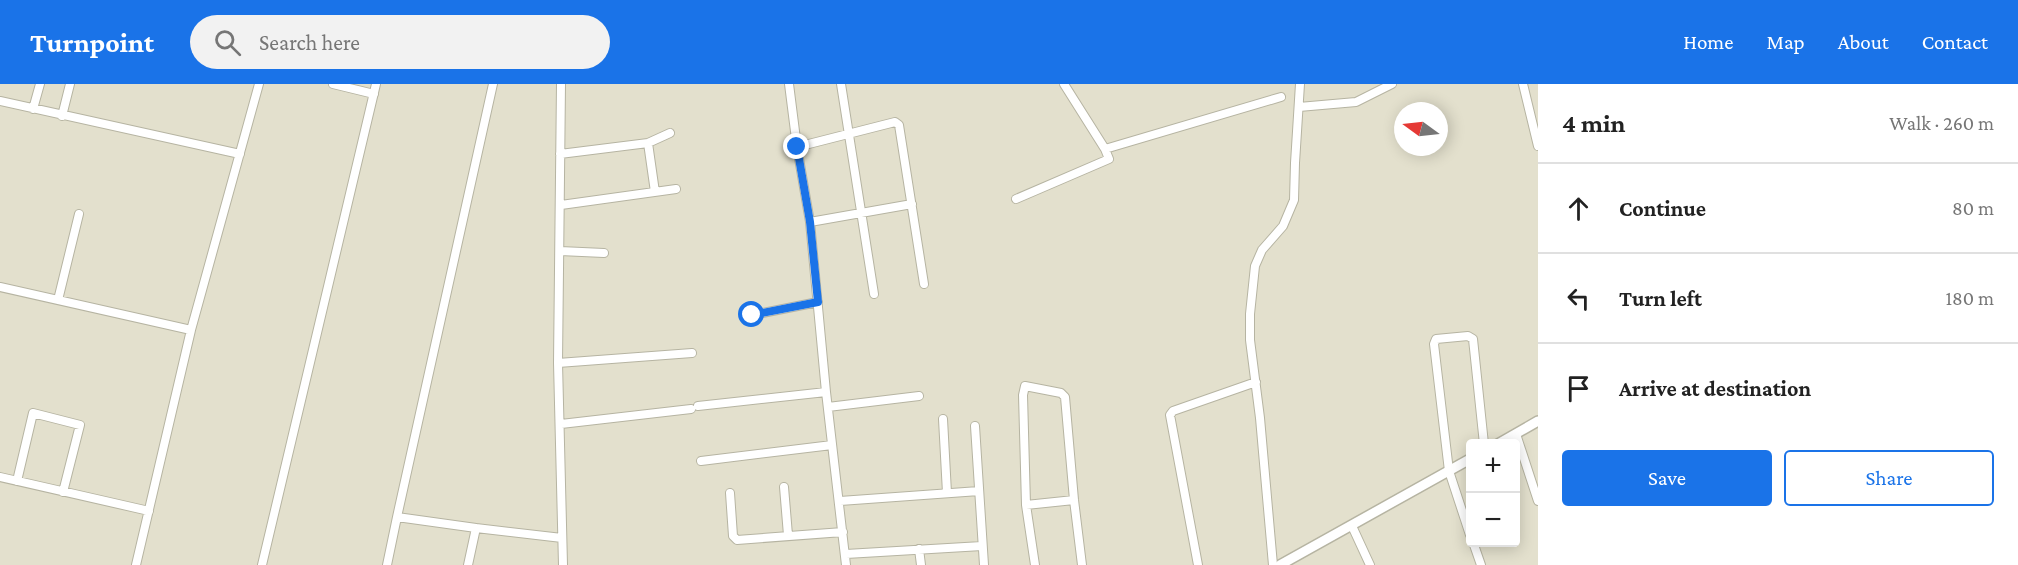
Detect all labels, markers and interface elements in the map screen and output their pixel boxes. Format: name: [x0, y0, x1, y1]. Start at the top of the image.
search box: [190, 15, 610, 69]
icon: search: [211, 26, 244, 59]
text: Turnpoint: [30, 27, 154, 58]
text: Search here: [259, 30, 360, 55]
text: Home: [1683, 30, 1733, 54]
text: Map: [1766, 30, 1805, 54]
text: About: [1838, 30, 1889, 54]
text: Contact: [1922, 30, 1988, 54]
north arrow: [1394, 102, 1448, 156]
text: 4 min: [1562, 109, 1626, 138]
text: Walk · 260 m: [1889, 112, 1994, 134]
route end: [783, 133, 809, 159]
icon: ahead: [1562, 192, 1595, 225]
text: Continue: [1619, 196, 1706, 221]
text: 80 m: [1952, 197, 1994, 219]
icon: left: [1562, 282, 1595, 315]
text: Turn left: [1619, 286, 1702, 311]
text: 180 m: [1945, 287, 1994, 309]
route start: [738, 301, 764, 327]
icon: arrive: [1562, 372, 1595, 405]
text: Arrive at destination: [1619, 376, 1811, 401]
map controls: [1466, 439, 1520, 547]
button: +: [1466, 439, 1520, 493]
button: Save: [1562, 450, 1772, 506]
button: Share: [1784, 450, 1994, 506]
button: −: [1466, 493, 1520, 547]

